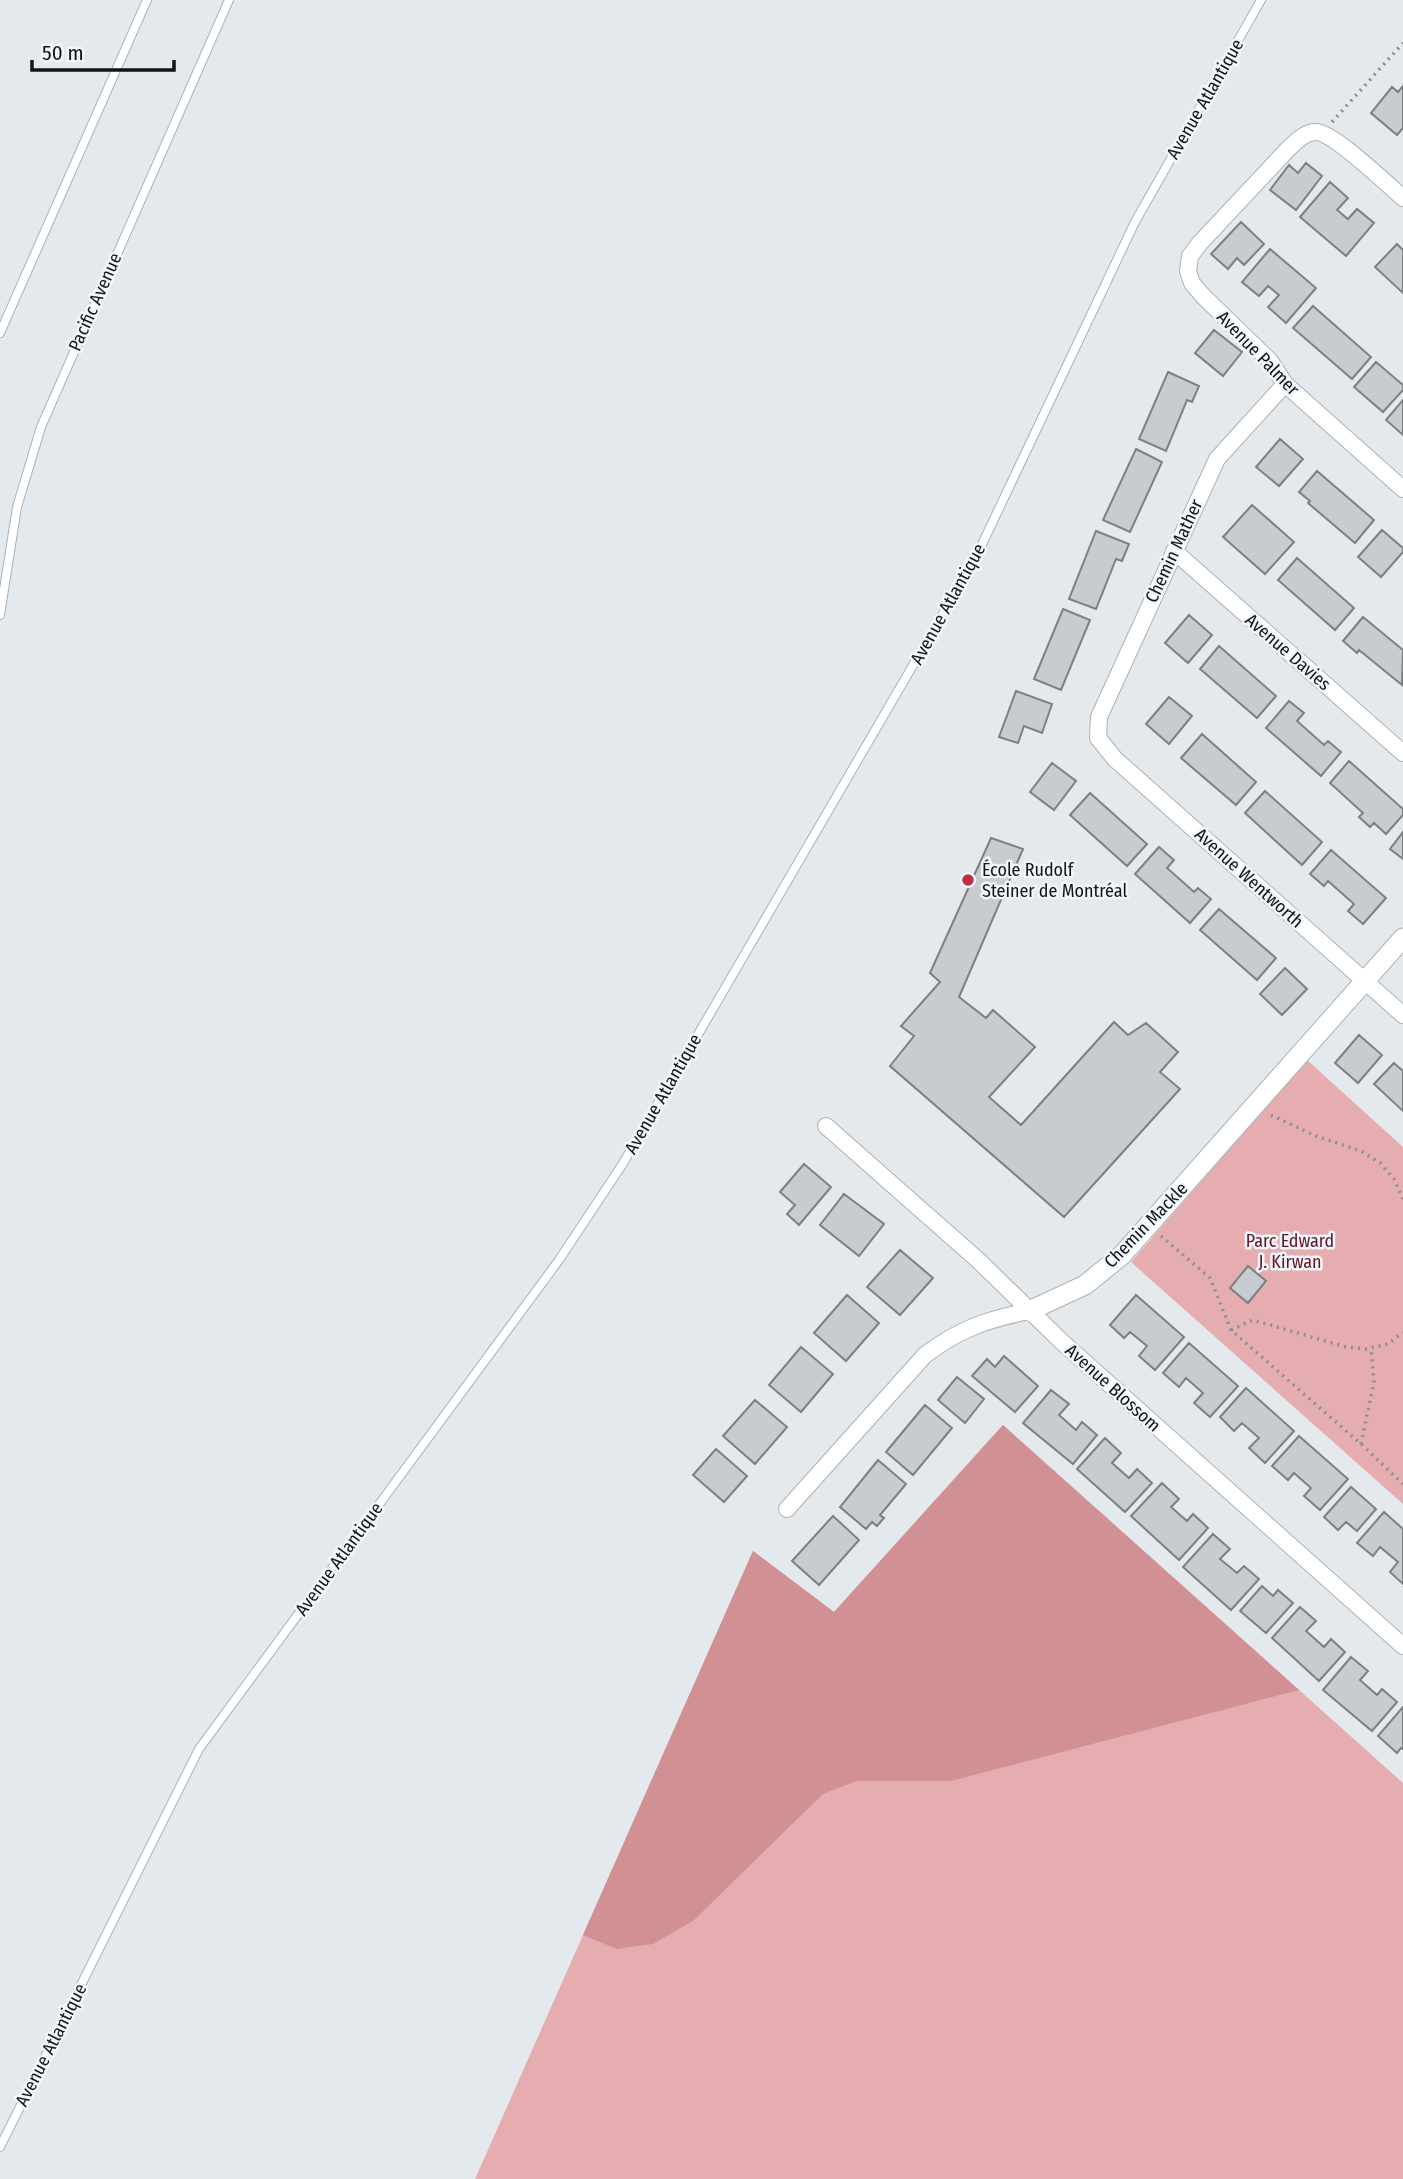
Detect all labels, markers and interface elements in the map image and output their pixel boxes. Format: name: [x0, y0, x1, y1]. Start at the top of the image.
scale bar: [32, 28, 173, 72]
street label: Avenue Atlantique: [1162, 35, 1248, 163]
text: 50 m: [42, 40, 84, 66]
street label: Pacific Avenue: [64, 249, 126, 354]
street label: Avenue Palmer: [1212, 306, 1304, 400]
street label: Chemin Mather: [1140, 495, 1208, 606]
street label: Avenue Atlantique: [906, 540, 990, 668]
street label: Avenue Davies: [1241, 609, 1336, 695]
street label: Avenue Wentworth: [1190, 823, 1308, 933]
place label: École Rudolf Steiner de Montréal: [982, 858, 1127, 902]
marker: École Rudolf Steiner de Montréal: [960, 872, 976, 888]
street label: Avenue Atlantique: [620, 1030, 706, 1158]
street label: Chemin Mackle: [1100, 1177, 1192, 1272]
park label: Parc Edward J. Kirwan: [1246, 1230, 1334, 1273]
street label: Avenue Blossom: [1061, 1339, 1165, 1437]
street label: Avenue Atlantique: [290, 1498, 388, 1620]
street label: Avenue Atlantique: [11, 1980, 91, 2110]

